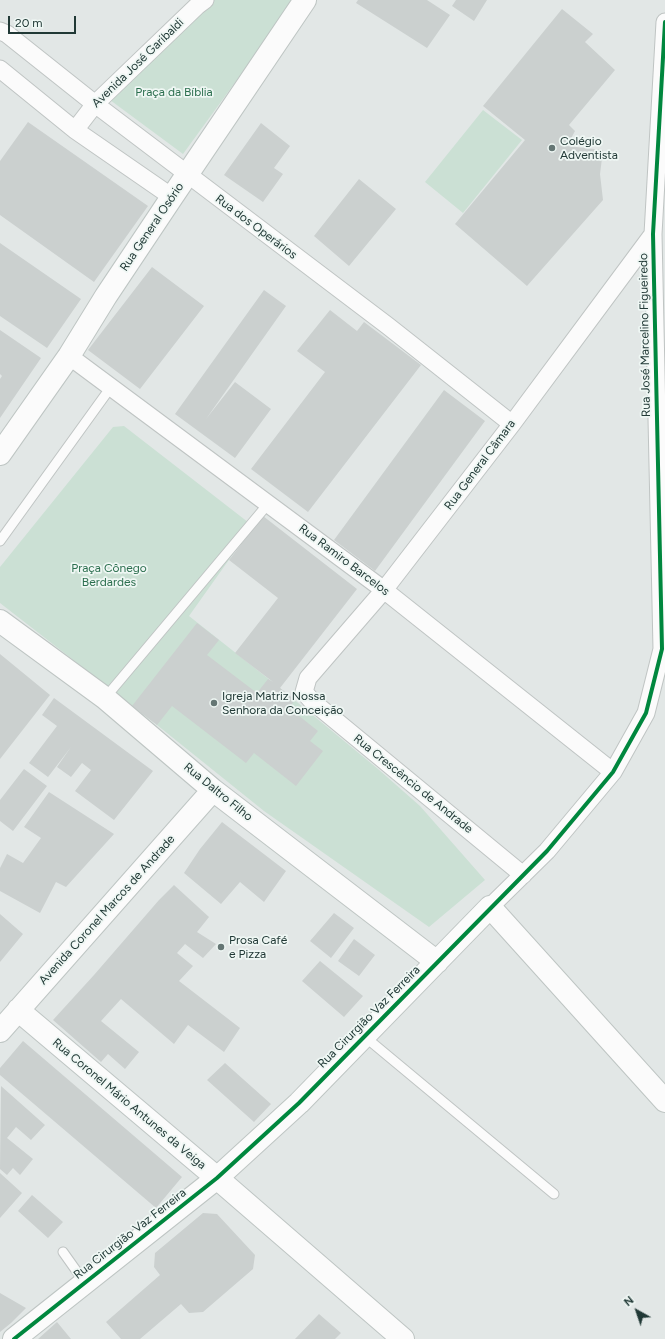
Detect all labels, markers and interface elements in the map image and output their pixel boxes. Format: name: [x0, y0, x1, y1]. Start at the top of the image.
scale bar: [10, 8, 78, 34]
street label: Avenida José Garibaldi: [89, 15, 187, 111]
text: 20 m: [15, 16, 43, 30]
park label: Praça da Bíblia: [135, 85, 213, 99]
place label: Colégio Adventista: [560, 134, 618, 162]
marker: Colégio Adventista: [547, 143, 557, 153]
street label: Rua General Osório: [117, 180, 187, 274]
street label: Rua dos Operários: [212, 192, 300, 262]
street label: Rua José Marcelino Figueiredo: [636, 253, 654, 417]
street label: Rua General Câmara: [441, 417, 519, 513]
street label: Rua Ramiro Barcelos: [296, 521, 392, 599]
park label: Praça Cônego Berdardes: [71, 561, 147, 589]
place label: Igreja Matriz Nossa Senhora da Conceição: [222, 689, 343, 717]
marker: Igreja Matriz Nossa Senhora da Conceição: [209, 698, 219, 708]
street label: Rua Crescêncio de Andrade: [350, 731, 476, 837]
street label: Rua Daltro Filho: [181, 760, 255, 824]
street label: Avenida Coronel Marcos de Andrade: [36, 832, 178, 988]
place label: Prosa Café e Pizza: [229, 933, 287, 961]
marker: Prosa Café e Pizza: [216, 942, 226, 952]
street label: Rua Cirurgião Vaz Ferreira: [315, 963, 423, 1071]
street label: Rua Coronel Mário Antunes da Veiga: [49, 1035, 209, 1173]
street label: Rua Cirurgião Vaz Ferreira: [71, 1186, 189, 1282]
north arrow: [617, 1291, 657, 1331]
text: N: [622, 1294, 636, 1309]

